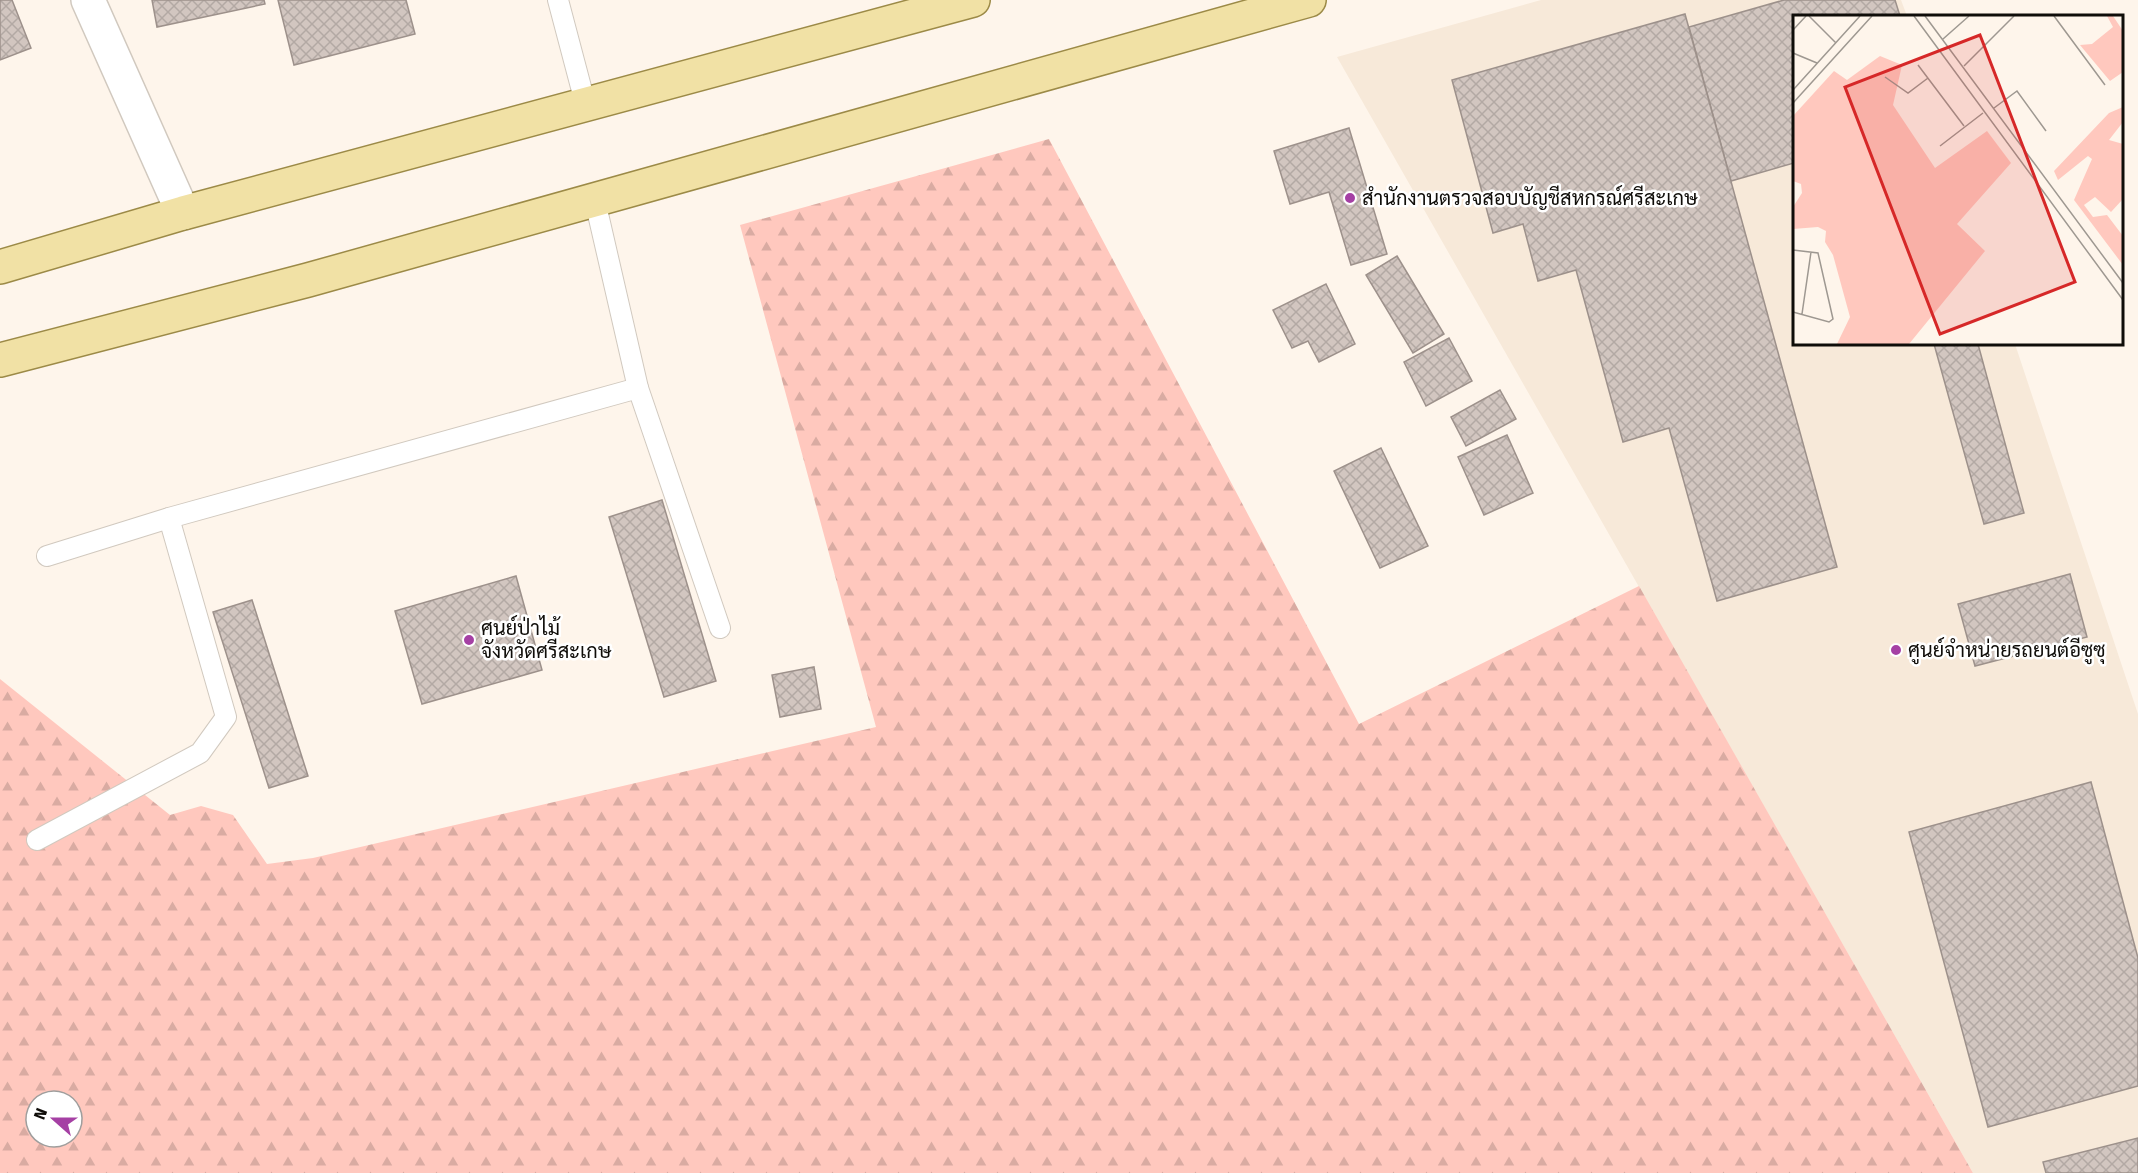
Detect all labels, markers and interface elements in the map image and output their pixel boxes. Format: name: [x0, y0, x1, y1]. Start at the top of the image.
inset map: [1793, 15, 2123, 345]
place label: สำนักงานตรวจสอบบัญชีสหกรณ์ศรีสะเกษ: [1362, 184, 1698, 210]
marker: สำนักงานตรวจสอบบัญชีสหกรณ์ศรีสะเกษ: [1343, 191, 1357, 205]
place label: ศูนย์ป่าไม้ จังหวัดศรีสะเกษ: [481, 614, 612, 663]
marker: ศูนย์ป่าไม้ จังหวัดศรีสะเกษ: [462, 633, 476, 647]
place label: ศูนย์จำหน่ายรถยนต์อีซูซุ: [1908, 636, 2106, 665]
marker: ศูนย์จำหน่ายรถยนต์อีซูซุ: [1889, 643, 1903, 657]
north arrow: [24, 1089, 84, 1149]
text: N: [30, 1105, 51, 1122]

